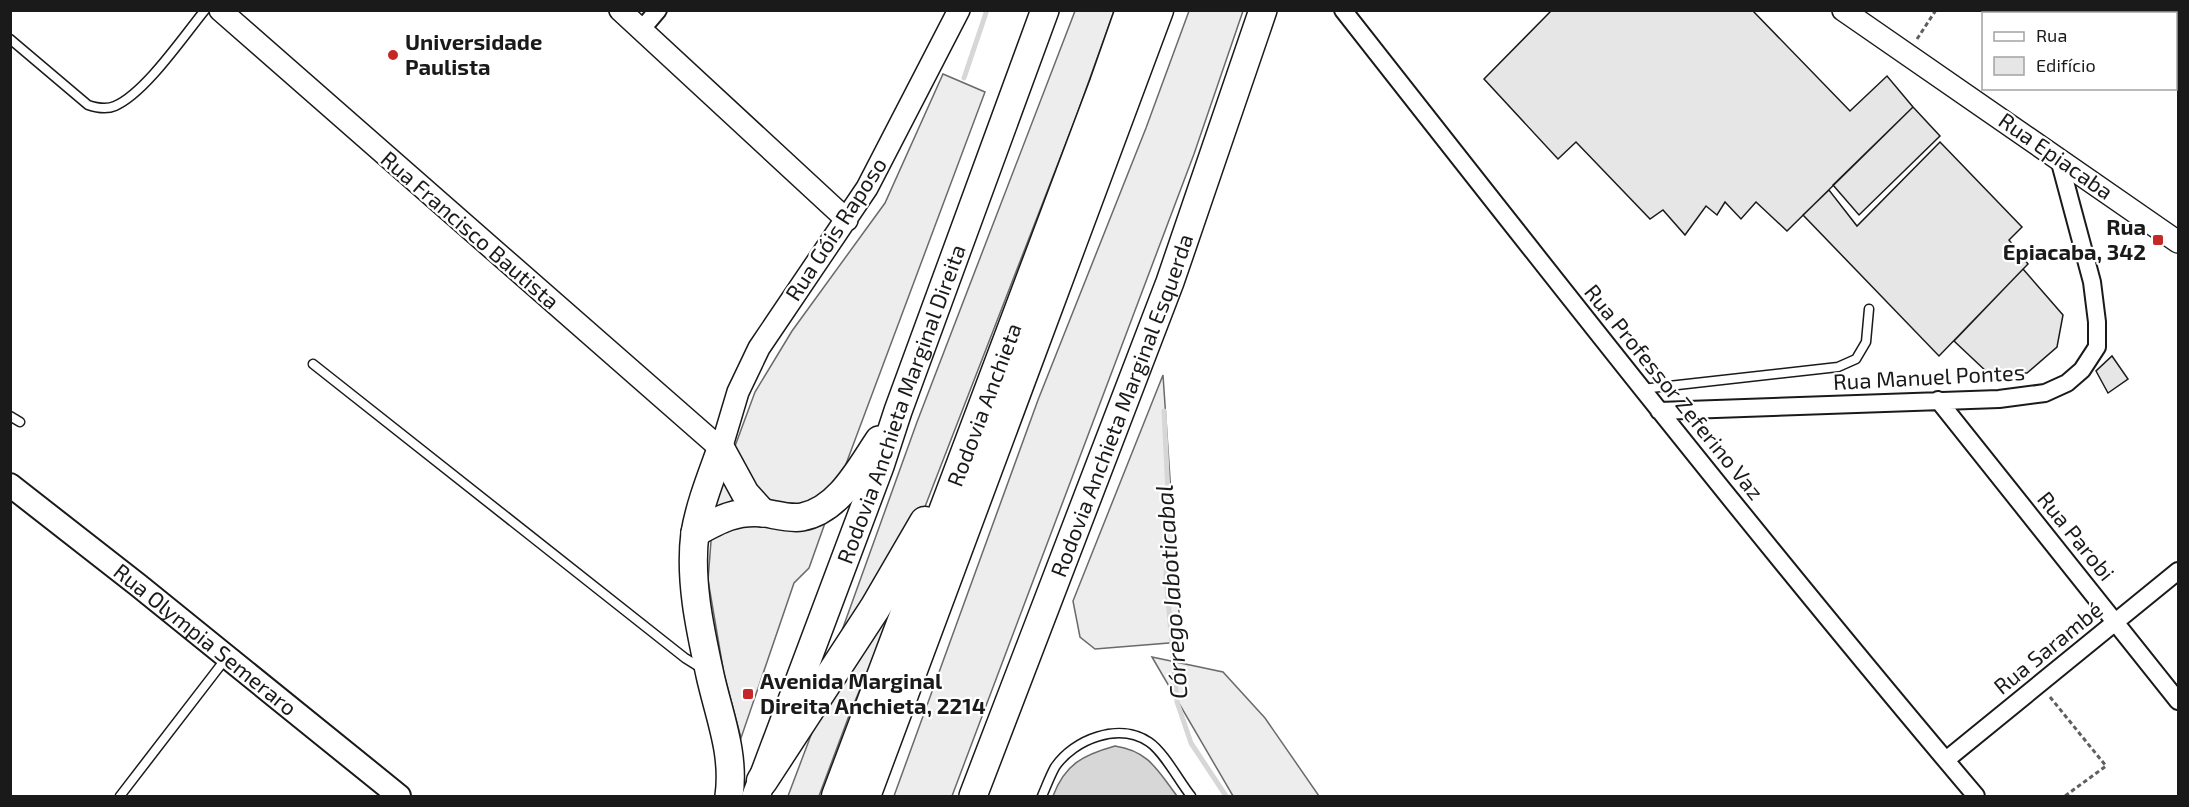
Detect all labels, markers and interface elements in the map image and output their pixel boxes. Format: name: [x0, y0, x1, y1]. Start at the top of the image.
legend: [1982, 12, 2177, 90]
text: Rua: [2036, 24, 2067, 46]
place label: Universidade Paulista: [405, 28, 542, 79]
marker: Universidade Paulista: [386, 48, 400, 62]
text: Edifício: [2036, 54, 2096, 76]
street label: Rua Epiacaba: [1995, 106, 2119, 204]
street label: Rua Francisco Bautista: [376, 145, 565, 314]
street label: Rua Góis Raposo: [779, 152, 891, 305]
place label: Rua Epiacaba, 342: [2003, 213, 2146, 264]
street label: Rodovia Anchieta Marginal Esquerda: [1044, 230, 1197, 580]
marker: Rua Epiacaba, 342: [2151, 233, 2165, 247]
street label: Rodovia Anchieta Marginal Direita: [831, 241, 970, 567]
street label: Rua Professor Zeferino Vaz: [1580, 278, 1770, 504]
street label: Rodovia Anchieta: [941, 319, 1026, 490]
street label: Rua Manuel Pontes: [1832, 358, 2026, 394]
water label: Córrego Jaboticabal: [1149, 484, 1192, 700]
street label: Rua Parobi: [2033, 486, 2121, 585]
street label: Rua Olympia Semeraro: [109, 557, 302, 720]
street label: Rua Sarambé: [1988, 596, 2107, 699]
place label: Avenida Marginal Direita Anchieta, 2214: [760, 667, 986, 718]
marker: Avenida Marginal Direita Anchieta, 2214: [741, 687, 755, 701]

